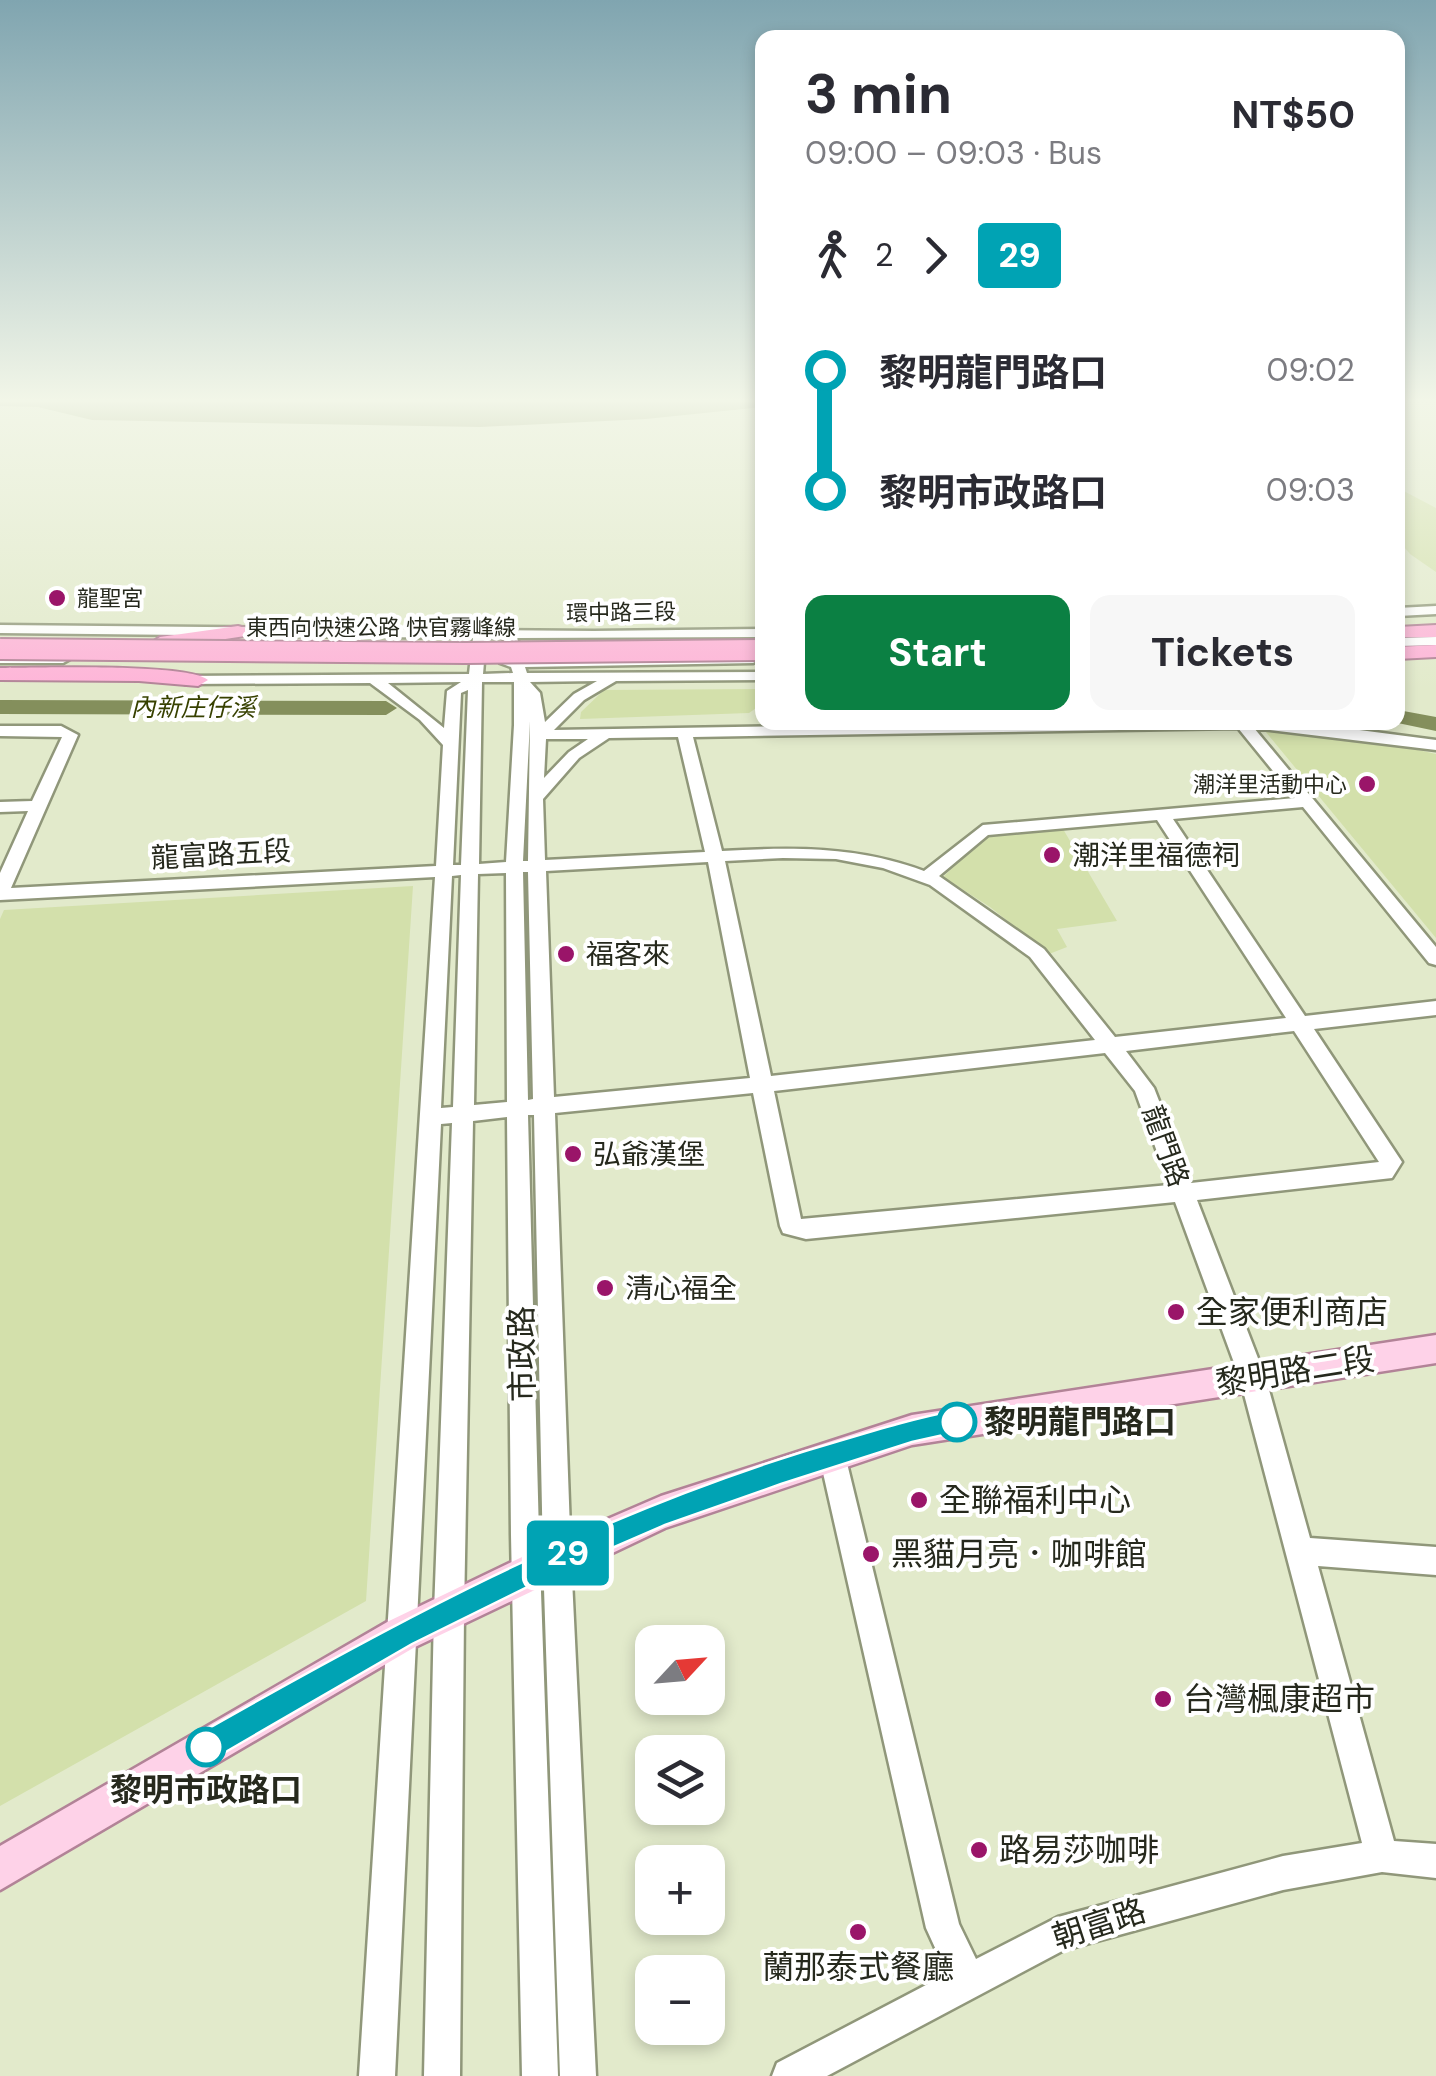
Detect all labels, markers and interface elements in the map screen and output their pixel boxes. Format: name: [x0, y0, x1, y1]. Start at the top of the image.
text: 3 min: [805, 58, 952, 130]
text: NT$50: [1232, 90, 1355, 140]
text: 09:00 – 09:03 · Bus: [805, 132, 1102, 174]
icon: walk: [805, 228, 860, 283]
icon: forward: [908, 228, 963, 283]
text: 29: [998, 232, 1041, 278]
text: 2: [875, 234, 893, 276]
text: 黎明龍門路口: [879, 348, 1107, 398]
text: 09:02: [1267, 349, 1355, 391]
text: 黎明市政路口: [879, 468, 1107, 518]
text: 09:03: [1266, 469, 1355, 511]
place label: 龍聖宮: [77, 584, 143, 613]
marker: 龍聖宮: [46, 587, 68, 609]
button: Start: [805, 595, 1070, 710]
button: Tickets: [1090, 595, 1355, 710]
street label: 環中路三段: [566, 597, 676, 628]
street label: 東西向快速公路 快官霧峰線: [246, 613, 516, 642]
water label: 內新庄仔溪: [130, 691, 258, 724]
place label: 潮洋里活動中心: [1193, 770, 1347, 799]
marker: 潮洋里活動中心: [1356, 773, 1378, 795]
street label: 龍富路五段: [150, 832, 292, 877]
place label: 潮洋里福德祠: [1072, 837, 1240, 874]
marker: 潮洋里福德祠: [1041, 844, 1063, 866]
place label: 福客來: [586, 936, 670, 973]
marker: 福客來: [555, 943, 577, 965]
street label: 龍門路: [1134, 1100, 1197, 1192]
place label: 弘爺漢堡: [593, 1136, 705, 1173]
marker: 弘爺漢堡: [562, 1143, 584, 1165]
place label: 清心福全: [625, 1270, 737, 1307]
marker: 清心福全: [594, 1277, 616, 1299]
place label: 全家便利商店: [1196, 1291, 1388, 1333]
marker: 全家便利商店: [1165, 1301, 1187, 1323]
street label: 市政路: [500, 1306, 544, 1402]
street label: 黎明路二段: [1213, 1338, 1377, 1404]
place label: 黎明龍門路口: [984, 1401, 1176, 1443]
marker: 黎明龍門路口: [938, 1403, 976, 1441]
place label: 全聯福利中心: [939, 1479, 1131, 1521]
marker: 全聯福利中心: [908, 1489, 930, 1511]
line badge: 29: [523, 1520, 613, 1586]
text: 29: [547, 1530, 589, 1576]
place label: 黑貓月亮．咖啡館: [891, 1533, 1147, 1575]
marker: 黑貓月亮．咖啡館: [860, 1543, 882, 1565]
north arrow: [635, 1625, 725, 1715]
map controls: [635, 1625, 725, 2045]
place label: 台灣楓康超市: [1183, 1678, 1375, 1720]
marker: 台灣楓康超市: [1152, 1688, 1174, 1710]
marker: 黎明市政路口: [187, 1728, 225, 1766]
button: layers: [635, 1735, 725, 1825]
place label: 黎明市政路口: [110, 1769, 302, 1811]
place label: 路易莎咖啡: [999, 1829, 1159, 1871]
marker: 路易莎咖啡: [968, 1839, 990, 1861]
button: +: [635, 1845, 725, 1935]
street label: 朝富路: [1047, 1889, 1151, 1959]
marker: 蘭那泰式餐廳: [847, 1921, 869, 1943]
place label: 蘭那泰式餐廳: [762, 1946, 954, 1988]
button: −: [635, 1955, 725, 2045]

